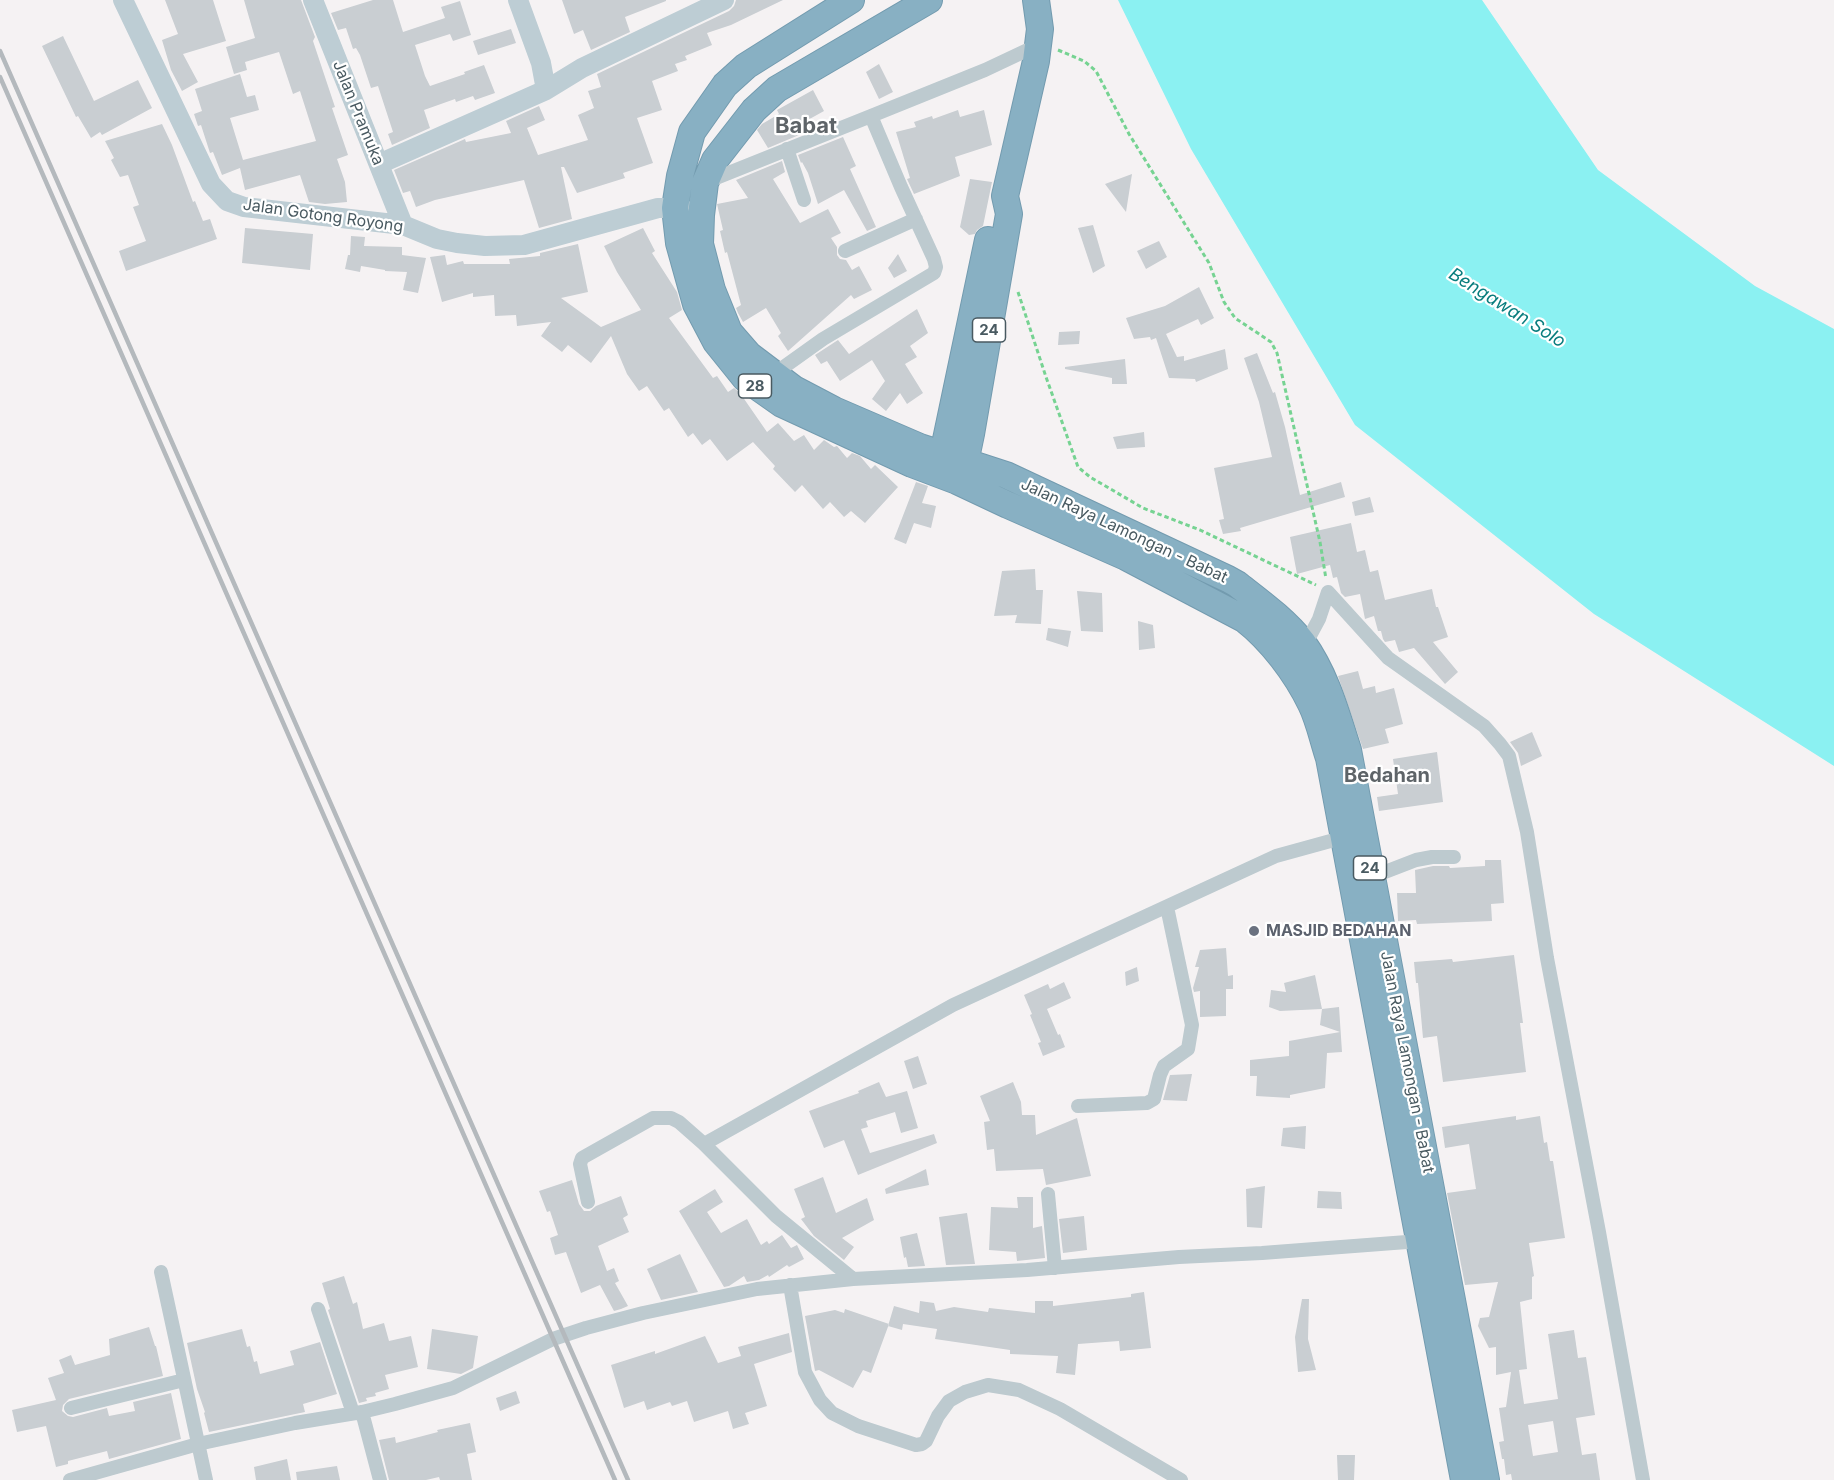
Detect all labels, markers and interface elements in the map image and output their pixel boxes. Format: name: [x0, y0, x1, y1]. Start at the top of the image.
street label: Jalan Pramuka: [328, 58, 388, 168]
district label: Babat: [775, 113, 837, 139]
street label: Jalan Gotong Royong: [242, 195, 404, 237]
water label: Bengawan Solo: [1445, 263, 1569, 353]
road number: 24: [972, 318, 1006, 342]
road number: 28: [738, 374, 771, 398]
street label: Jalan Raya Lamongan - Babat: [1018, 475, 1230, 587]
district label: Bedahan: [1344, 764, 1430, 788]
road number: 24: [1354, 856, 1386, 880]
place label: MASJID BEDAHAN: [1266, 921, 1412, 941]
marker: MASJID BEDAHAN: [1247, 924, 1261, 938]
street label: Jalan Raya Lamongan - Babat: [1376, 949, 1438, 1175]

